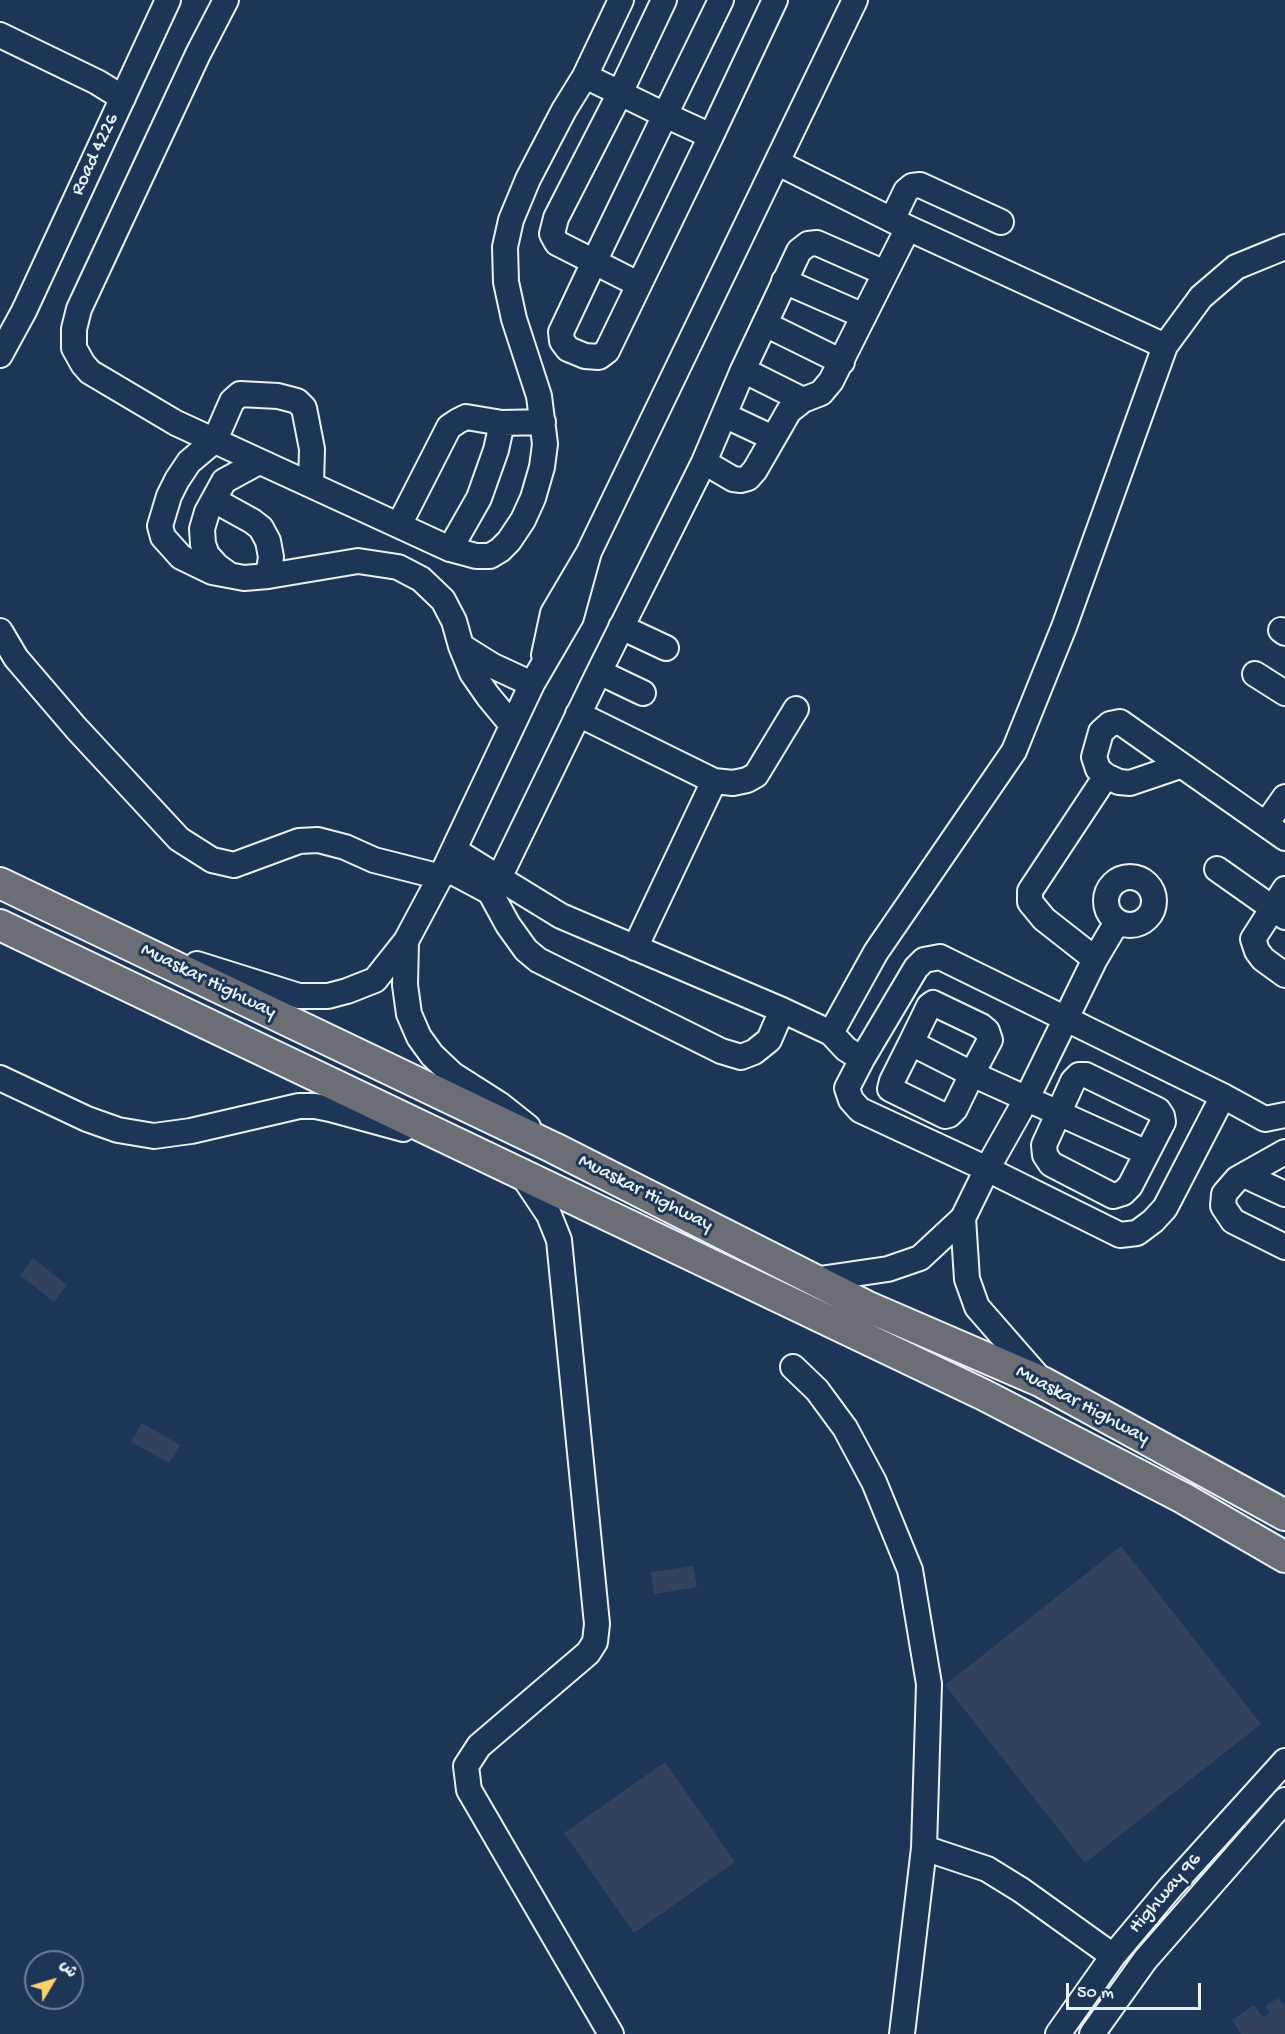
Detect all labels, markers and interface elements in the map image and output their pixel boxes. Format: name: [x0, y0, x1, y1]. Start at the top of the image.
street label: Road 4226: [67, 110, 125, 200]
street label: Muaskar Highway: [136, 939, 280, 1025]
street label: Muaskar Highway: [574, 1150, 716, 1238]
street label: Muaskar Highway: [1011, 1361, 1153, 1451]
street label: Highway 96: [1124, 1849, 1208, 1939]
north arrow: [24, 1950, 84, 2010]
text: ش: [54, 1957, 80, 1983]
scale bar: [1069, 1971, 1204, 2009]
text: 50 m: [1077, 1983, 1114, 2004]

